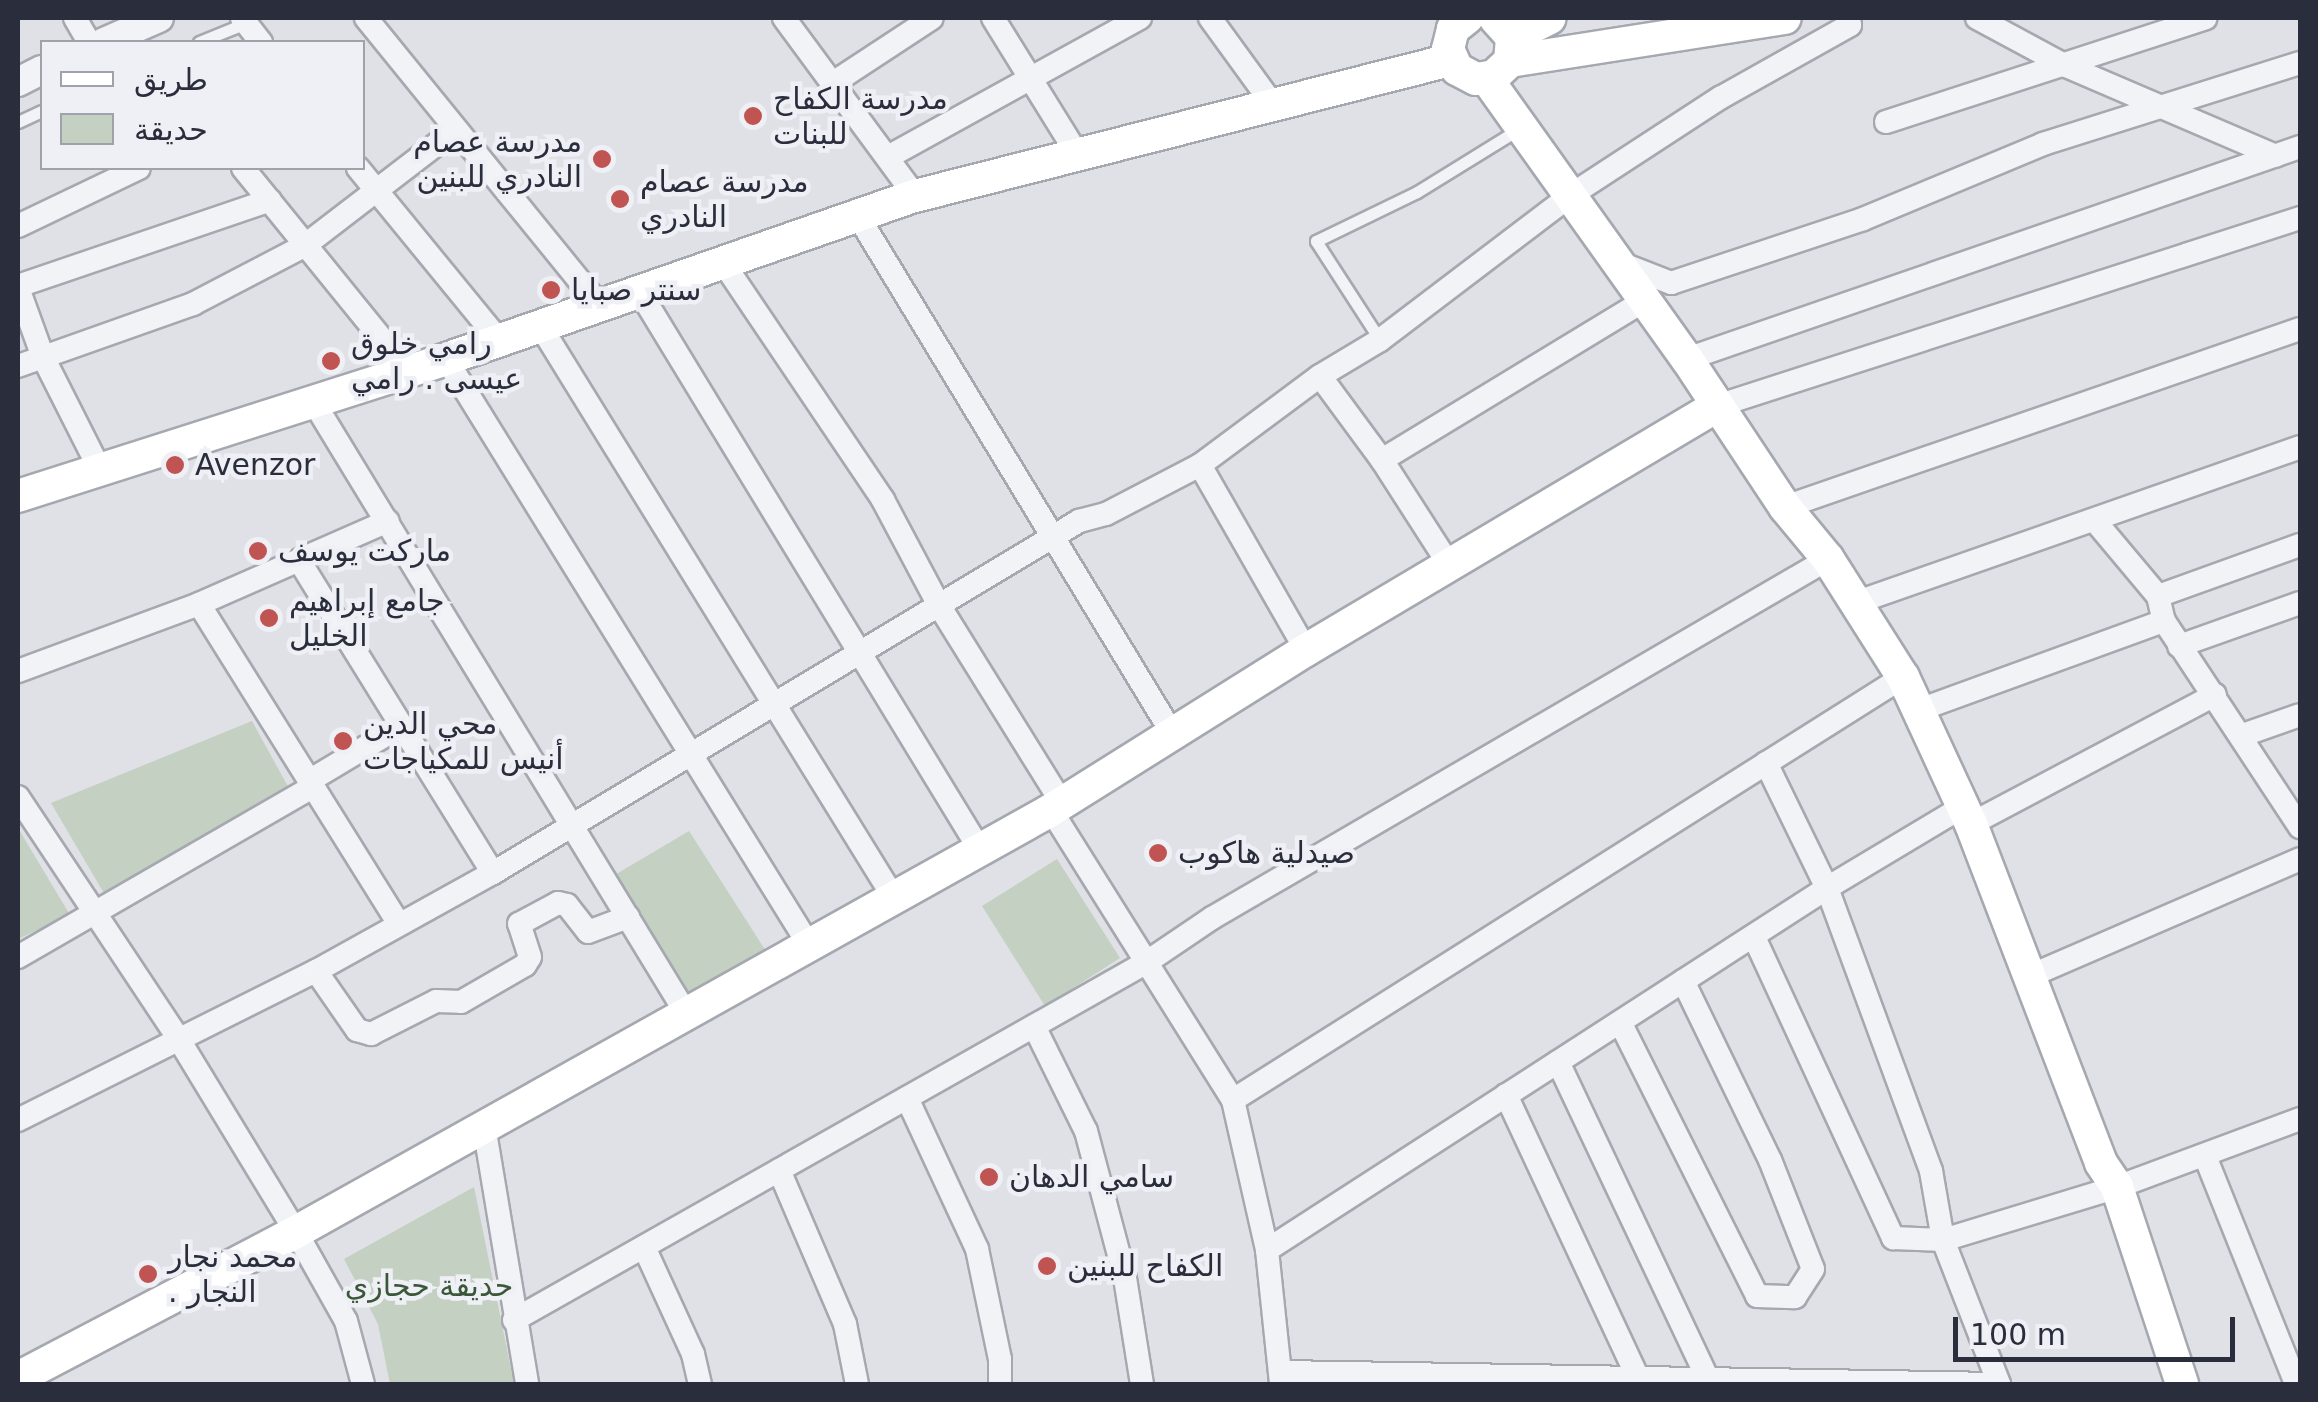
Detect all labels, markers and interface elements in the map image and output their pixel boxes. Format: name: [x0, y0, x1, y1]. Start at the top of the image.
legend: [40, 40, 365, 170]
text: طريق: [134, 62, 208, 97]
place label: مدرسة الكفاح للبنات: [773, 81, 948, 152]
marker: مدرسة الكفاح للبنات: [742, 105, 764, 127]
text: حديقة: [134, 112, 208, 147]
place label: مدرسة عصام النادري للبنين: [413, 124, 582, 194]
marker: مدرسة عصام النادري للبنين: [591, 148, 613, 170]
place label: مدرسة عصام النادري: [640, 164, 809, 234]
marker: مدرسة عصام النادري: [609, 188, 631, 210]
place label: سنتر صبايا: [571, 272, 701, 308]
marker: سنتر صبايا: [540, 279, 562, 301]
place label: رامي خلوق عيسى . رامي: [351, 326, 522, 396]
marker: رامي خلوق عيسى . رامي: [320, 350, 342, 372]
place label: Avenzor: [195, 447, 315, 483]
marker: Avenzor: [164, 454, 186, 476]
place label: ماركت يوسف: [278, 533, 451, 569]
marker: ماركت يوسف: [247, 540, 269, 562]
place label: جامع إبراهيم الخليل: [289, 583, 445, 654]
marker: جامع إبراهيم الخليل: [258, 607, 280, 629]
place label: محي الدين أنيس للمكياجات: [363, 706, 564, 776]
marker: محي الدين أنيس للمكياجات: [332, 730, 354, 752]
place label: صيدلية هاكوب: [1178, 835, 1355, 871]
marker: صيدلية هاكوب: [1147, 842, 1169, 864]
place label: سامي الدهان: [1009, 1159, 1174, 1195]
marker: سامي الدهان: [978, 1166, 1000, 1188]
place label: محمد نجار . النجار: [168, 1239, 297, 1310]
place label: الكفاح للبنين: [1067, 1248, 1223, 1284]
marker: الكفاح للبنين: [1036, 1255, 1058, 1277]
marker: محمد نجار . النجار: [137, 1263, 159, 1285]
park label: حديقة حجازي: [345, 1268, 513, 1304]
scale bar: [1958, 1297, 2240, 1359]
text: 100 m: [1970, 1317, 2066, 1352]

